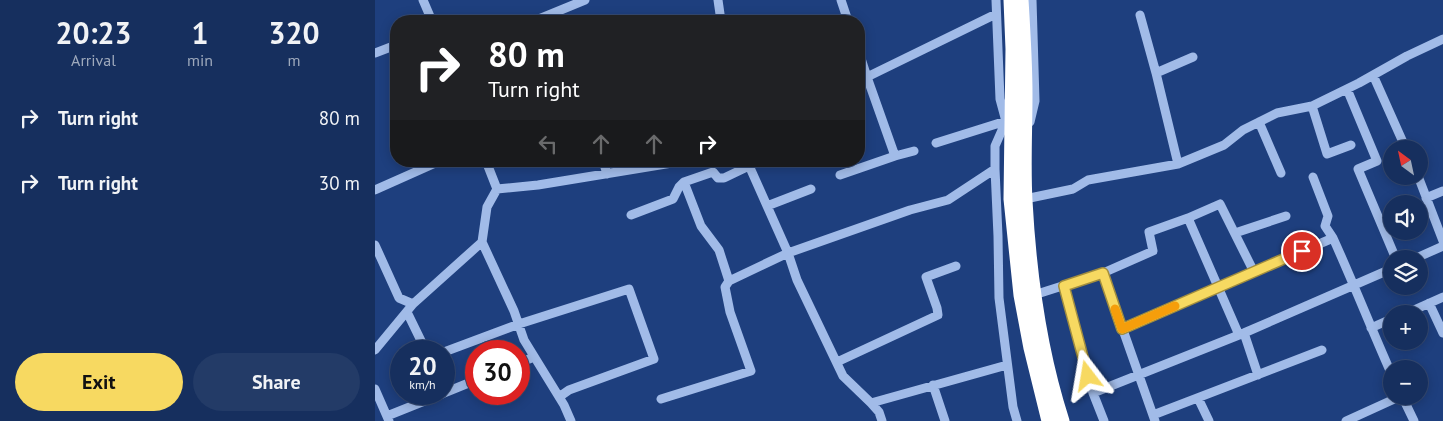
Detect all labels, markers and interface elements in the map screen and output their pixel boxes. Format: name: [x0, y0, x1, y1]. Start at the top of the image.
text: 20:23: [55, 13, 132, 52]
text: 1: [192, 13, 209, 52]
text: 320: [268, 13, 320, 52]
text: 80 m: [488, 31, 565, 77]
icon: right: [405, 35, 470, 100]
text: Arrival: [71, 50, 116, 70]
text: min: [187, 50, 213, 70]
text: m: [288, 50, 301, 70]
text: Turn right: [488, 75, 580, 103]
icon: right: [15, 104, 43, 132]
text: Turn right: [58, 106, 138, 130]
text: 80 m: [319, 106, 360, 130]
icon: left: [534, 130, 562, 158]
icon: ahead: [587, 130, 615, 158]
icon: ahead: [640, 130, 668, 158]
icon: right: [693, 130, 721, 158]
north arrow: [1383, 140, 1427, 185]
map controls: [1383, 140, 1428, 405]
icon: right: [15, 169, 43, 197]
text: Turn right: [58, 171, 138, 195]
text: 30 m: [319, 171, 360, 195]
button: sound: [1383, 195, 1428, 240]
pin: [1281, 230, 1323, 272]
icon: arrive: [1288, 237, 1316, 265]
button: layers: [1383, 250, 1428, 295]
button: +: [1383, 305, 1428, 350]
speed limit sign: 30: [465, 340, 530, 405]
position arrow: [1061, 349, 1113, 401]
text: 20: [408, 350, 437, 382]
button: Exit: [15, 353, 183, 411]
button: Share: [193, 353, 360, 411]
button: −: [1383, 360, 1428, 405]
text: km/h: [409, 377, 436, 392]

